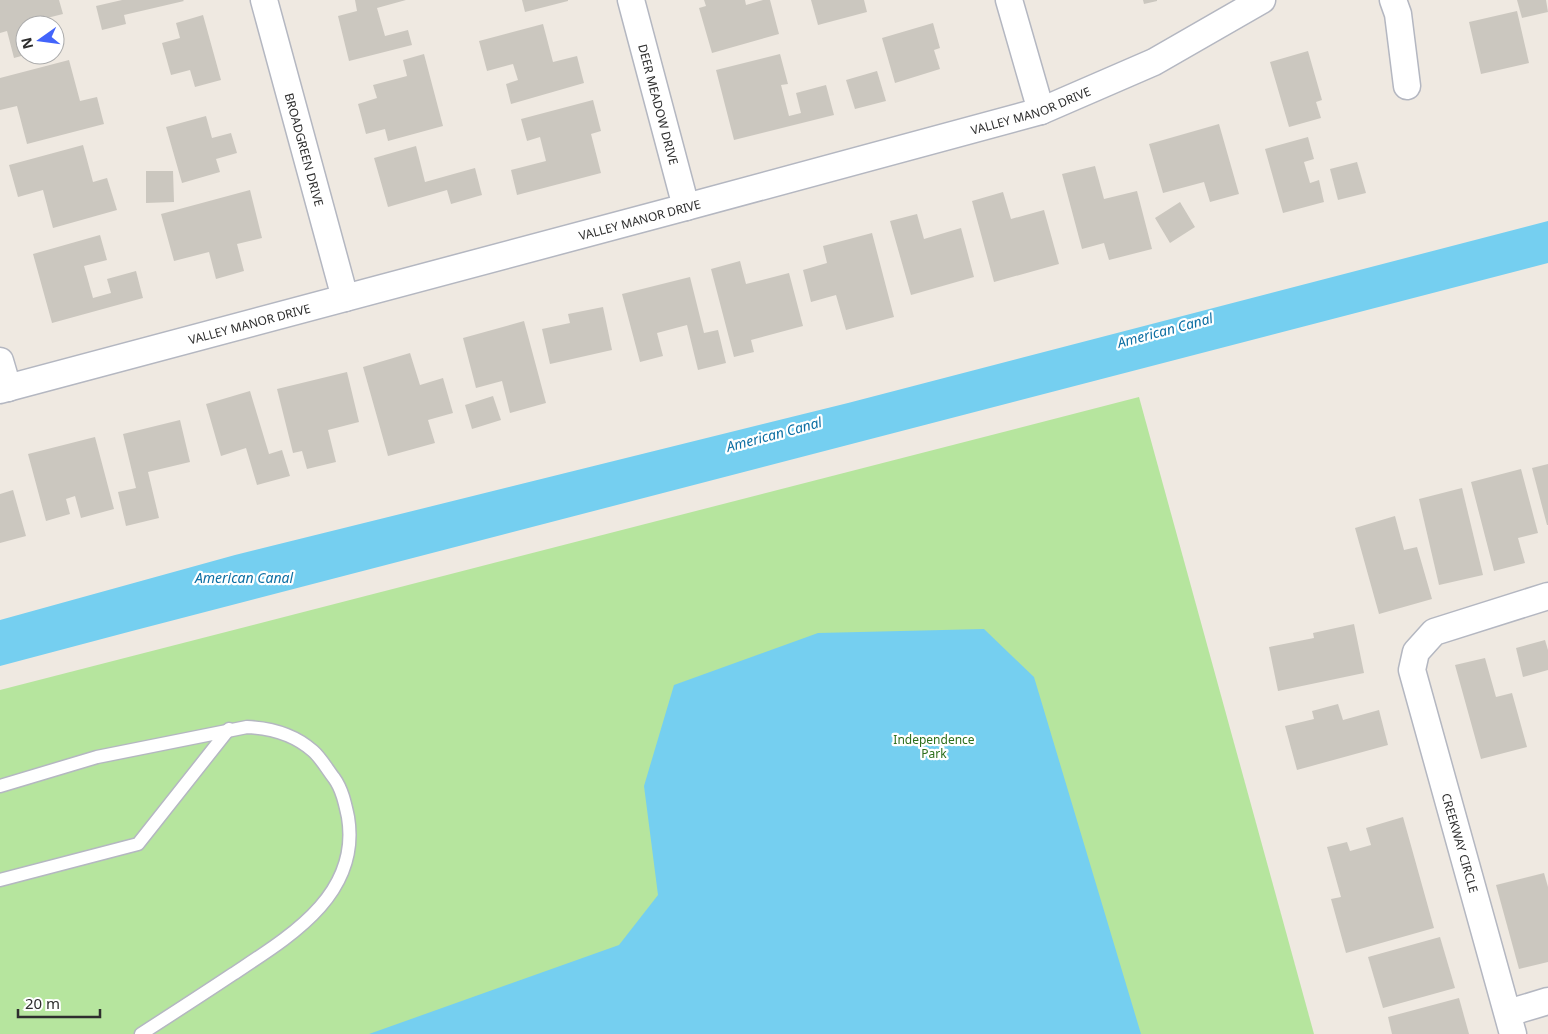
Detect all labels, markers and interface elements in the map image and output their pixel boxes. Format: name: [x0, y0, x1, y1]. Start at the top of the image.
north arrow: [15, 15, 65, 65]
text: N: [16, 35, 37, 51]
street label: DEER MEADOW DRIVE: [635, 42, 683, 167]
street label: VALLEY MANOR DRIVE: [969, 82, 1093, 138]
street label: BROADGREEN DRIVE: [281, 91, 328, 208]
street label: VALLEY MANOR DRIVE: [577, 195, 702, 244]
street label: VALLEY MANOR DRIVE: [186, 299, 312, 348]
water label: American Canal: [1114, 308, 1215, 352]
water label: American Canal: [723, 412, 824, 456]
water label: American Canal: [194, 568, 293, 587]
park label: Independence Park: [893, 731, 975, 762]
street label: CREEKWAY CIRCLE: [1438, 791, 1482, 895]
scale bar: [18, 986, 100, 1018]
text: 20 m: [25, 993, 60, 1013]

